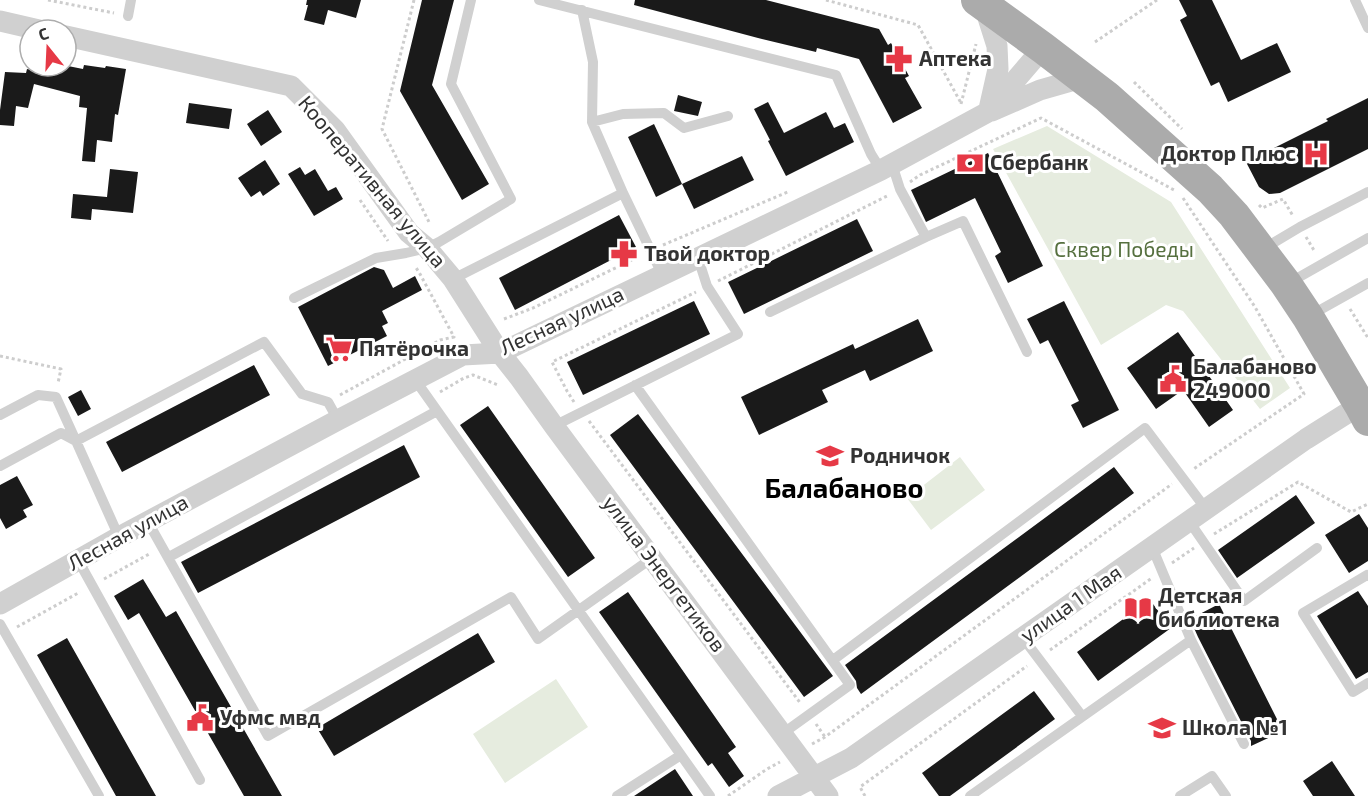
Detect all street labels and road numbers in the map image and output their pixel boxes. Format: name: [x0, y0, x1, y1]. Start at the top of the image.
street label: Кооперативная улица: [293, 90, 452, 273]
street label: Лесная улица: [495, 280, 628, 360]
street label: Лесная улица: [63, 488, 192, 576]
street label: улица Энергетиков: [598, 490, 732, 657]
street label: улица 1 Мая: [1015, 559, 1126, 648]

